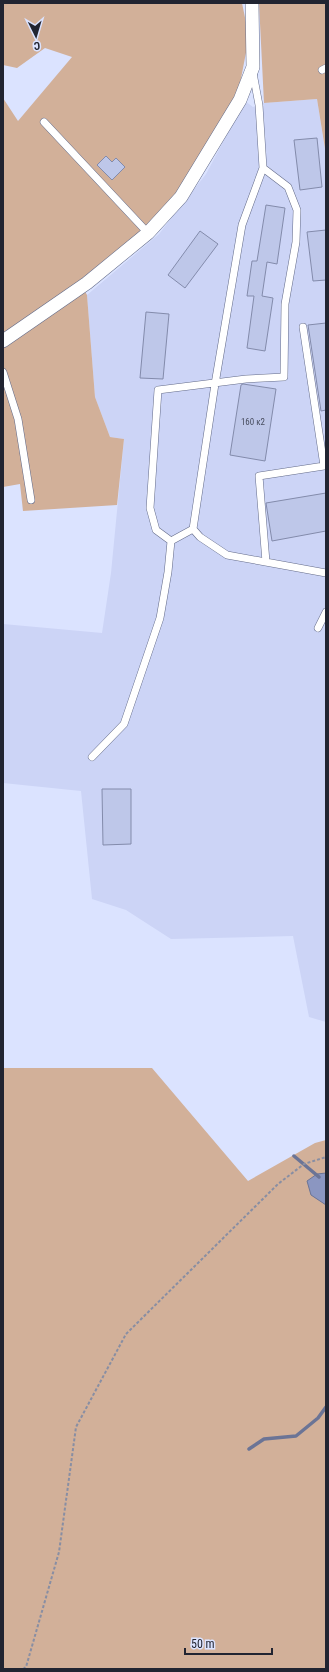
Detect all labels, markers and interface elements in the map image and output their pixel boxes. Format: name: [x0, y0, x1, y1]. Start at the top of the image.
north arrow: [16, 16, 56, 56]
text: С: [33, 39, 41, 52]
house number: 160 к2: [241, 417, 266, 427]
scale bar: [185, 1630, 272, 1656]
text: 50 m: [191, 1637, 215, 1651]

